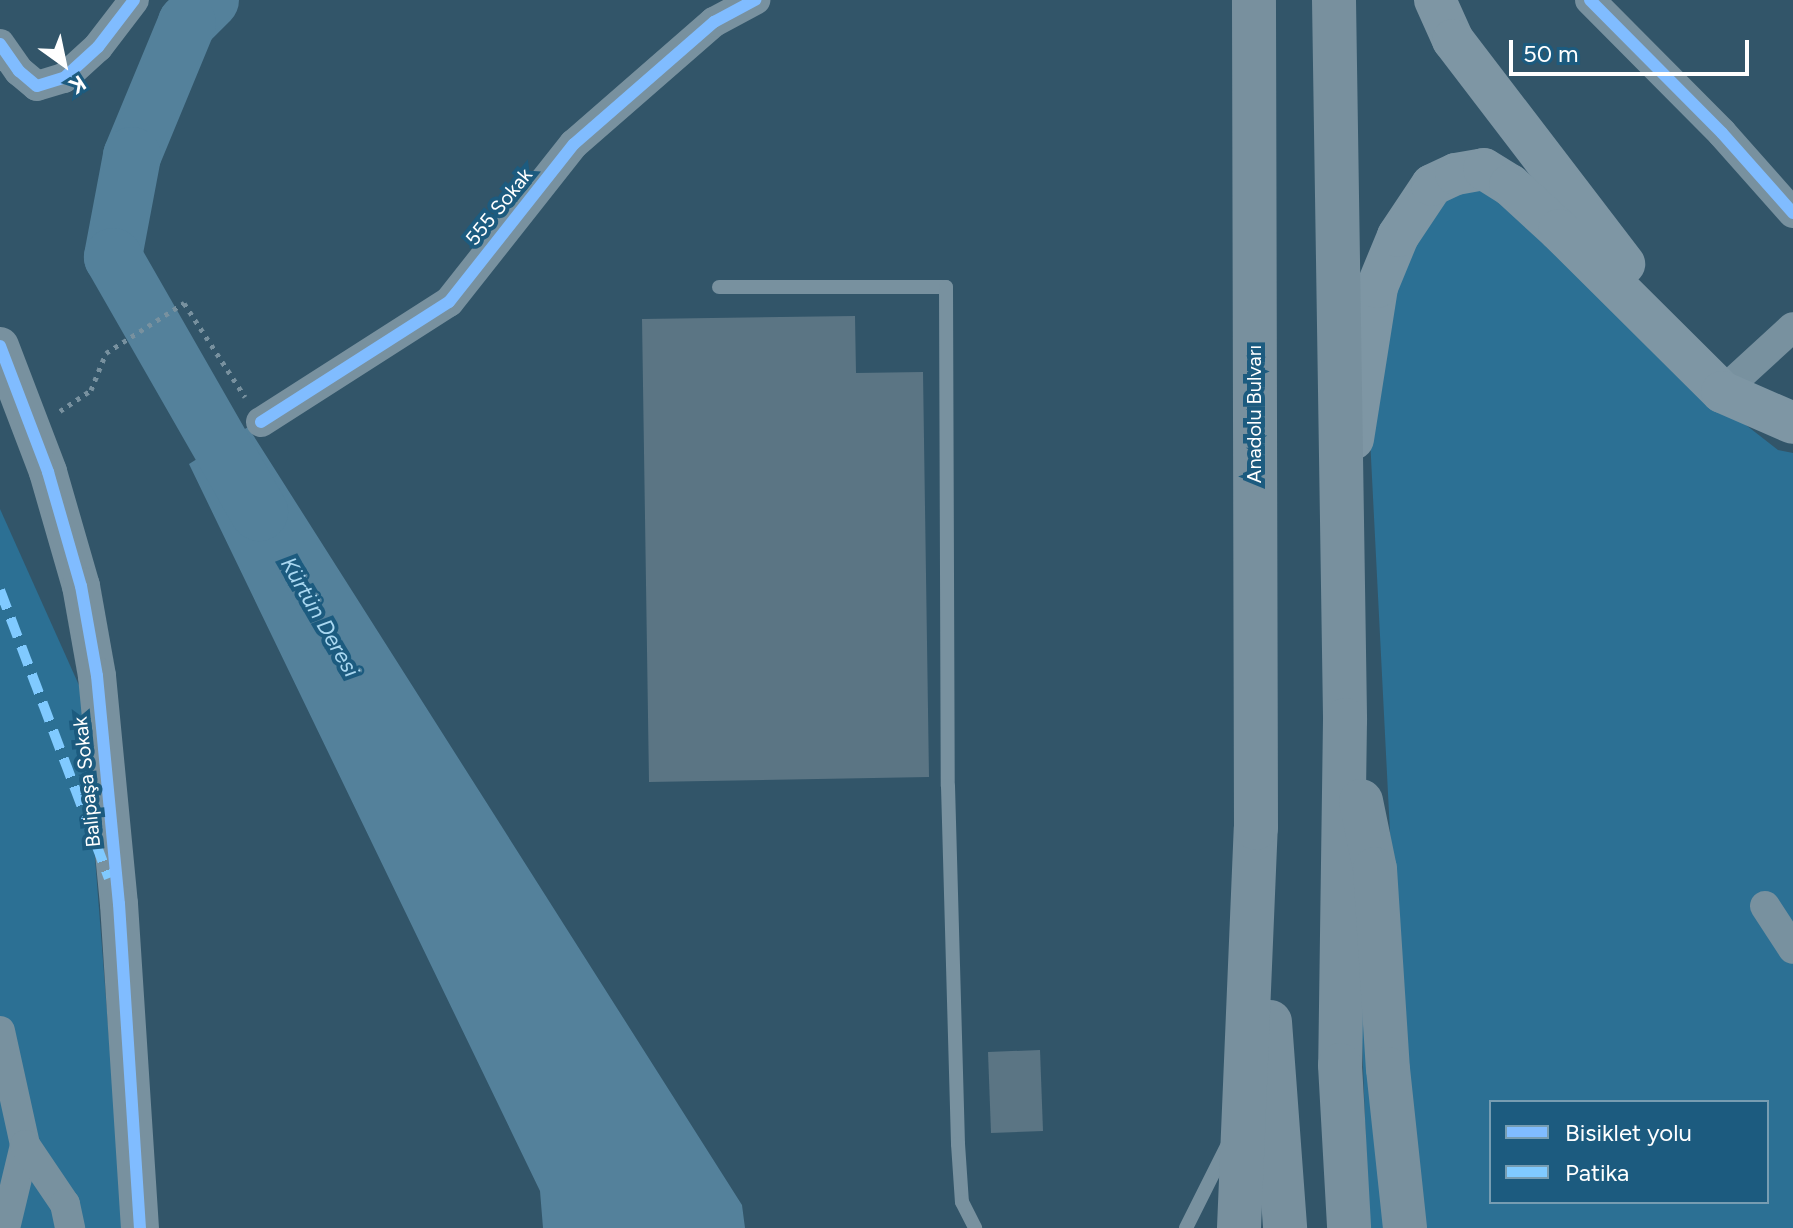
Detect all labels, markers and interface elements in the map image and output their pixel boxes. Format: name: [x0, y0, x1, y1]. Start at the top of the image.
north arrow: [24, 24, 104, 104]
scale bar: [1513, 24, 1753, 74]
text: 50 m: [1523, 39, 1579, 68]
text: K: [64, 69, 91, 100]
street label: 555 Sokak: [461, 163, 537, 251]
street label: Anadolu Bulvarı: [1242, 345, 1266, 483]
water label: Kürtün Deresi: [275, 552, 365, 682]
street label: Balipaşa Sokak: [68, 715, 106, 849]
legend: [1489, 1100, 1769, 1204]
text: Bisiklet yolu: [1565, 1118, 1692, 1147]
text: Patika: [1565, 1158, 1629, 1187]

